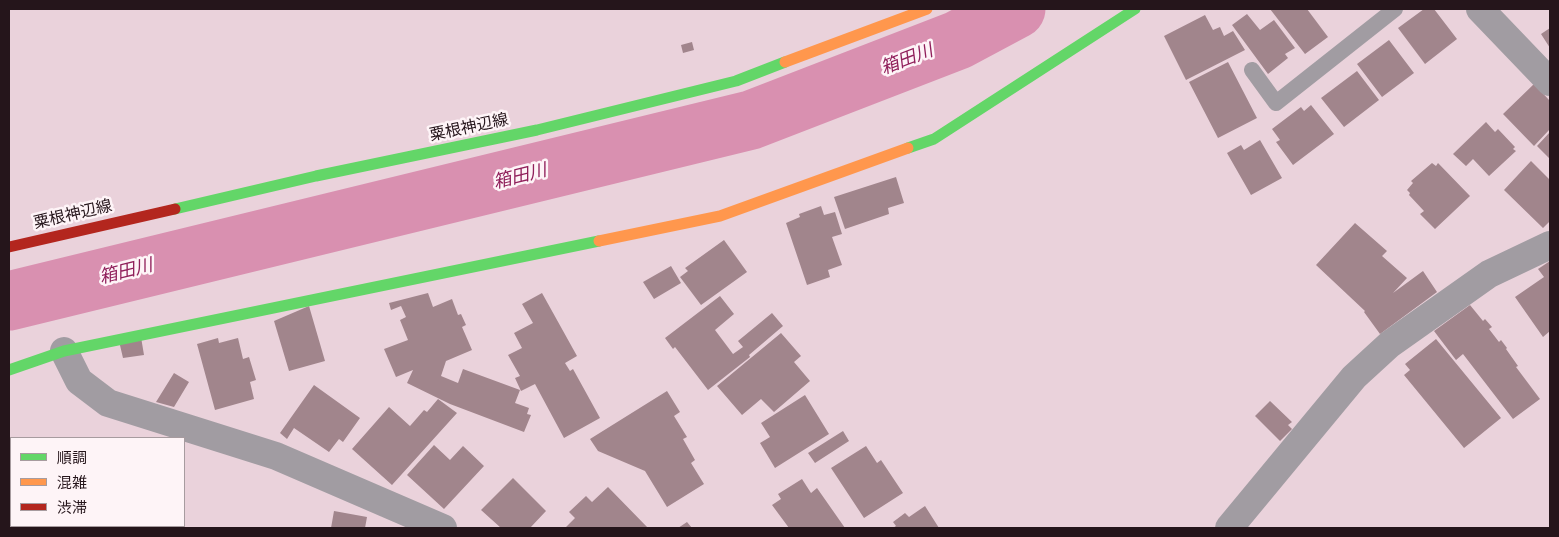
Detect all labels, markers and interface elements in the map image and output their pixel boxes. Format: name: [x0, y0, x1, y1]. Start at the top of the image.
water label: 箱田川: [878, 40, 936, 80]
street label: 粟根神辺線: [428, 110, 510, 146]
water label: 箱田川: [491, 160, 549, 194]
street label: 粟根神辺線: [32, 197, 114, 233]
water label: 箱田川: [97, 255, 155, 289]
legend: [10, 437, 185, 527]
text: 順調: [57, 448, 87, 467]
text: 混雑: [57, 473, 87, 492]
text: 渋滞: [57, 498, 87, 517]

